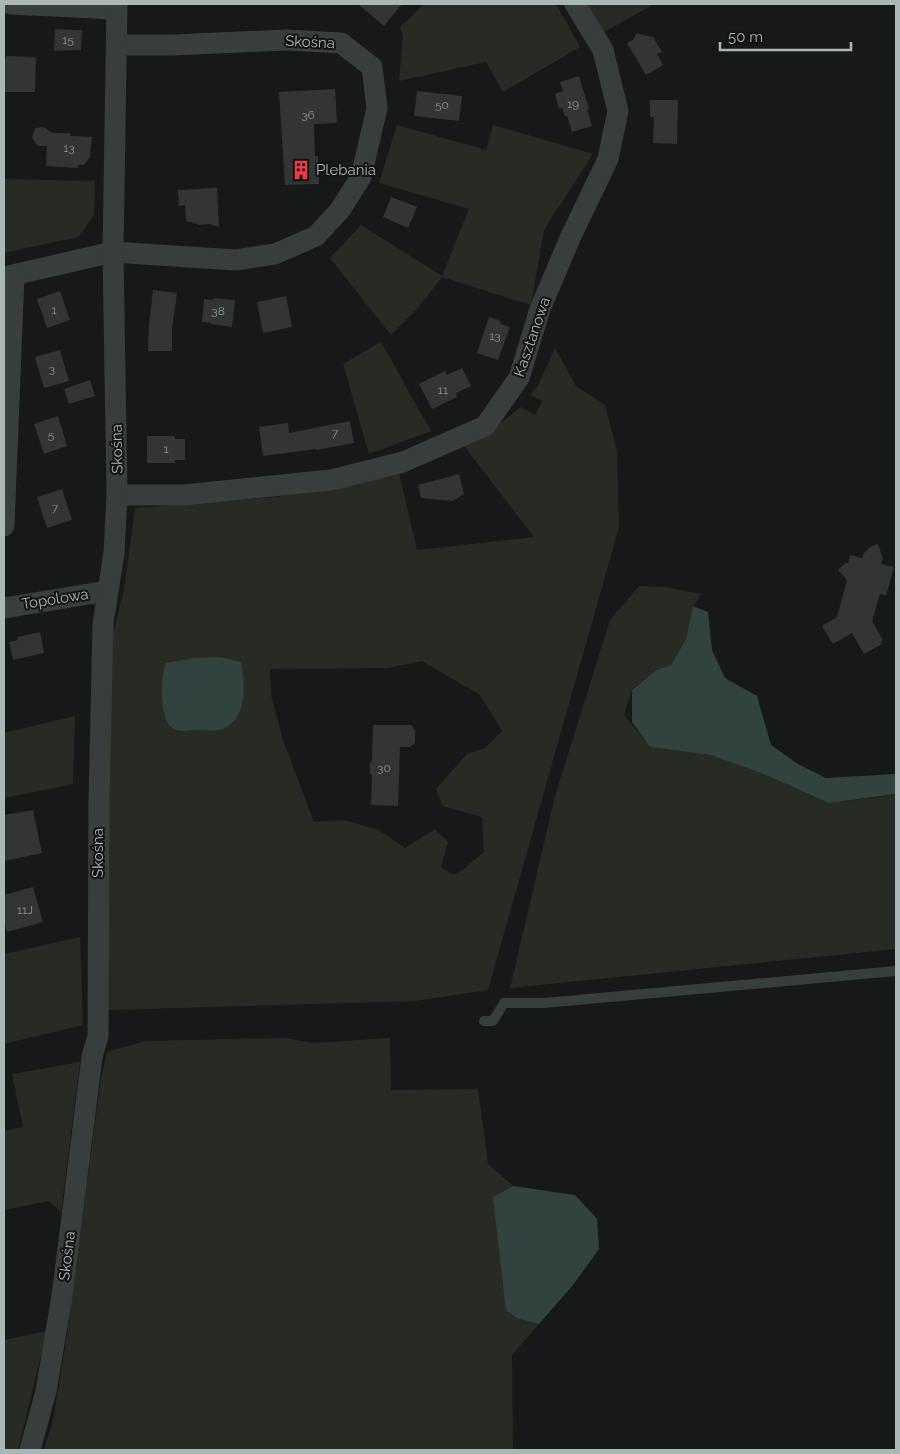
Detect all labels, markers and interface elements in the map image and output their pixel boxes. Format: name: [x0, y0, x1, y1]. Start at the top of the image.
scale bar: [720, 20, 851, 52]
text: 50 m: [728, 28, 763, 46]
street label: Skośna: [285, 32, 335, 52]
house number: 15: [62, 33, 74, 47]
house number: 19: [567, 97, 579, 111]
house number: 50: [435, 98, 449, 112]
house number: 36: [301, 108, 315, 122]
house number: 13: [63, 141, 75, 155]
building icon: Plebania: [290, 159, 312, 181]
place label: Plebania: [316, 161, 376, 179]
street label: Kasztanowa: [510, 295, 554, 379]
house number: 1: [51, 303, 57, 317]
house number: 38: [211, 304, 225, 318]
house number: 13: [489, 329, 501, 343]
house number: 3: [49, 362, 55, 376]
house number: 11: [438, 383, 448, 397]
street label: Skośna: [108, 424, 126, 474]
house number: 7: [332, 426, 339, 440]
house number: 5: [48, 428, 55, 442]
house number: 1: [163, 442, 169, 456]
house number: 7: [52, 501, 59, 515]
street label: Topolowa: [20, 585, 90, 613]
house number: 30: [377, 761, 391, 775]
street label: Skośna: [89, 828, 107, 878]
house number: 11J: [17, 903, 33, 917]
street label: Skośna: [55, 1230, 79, 1282]

